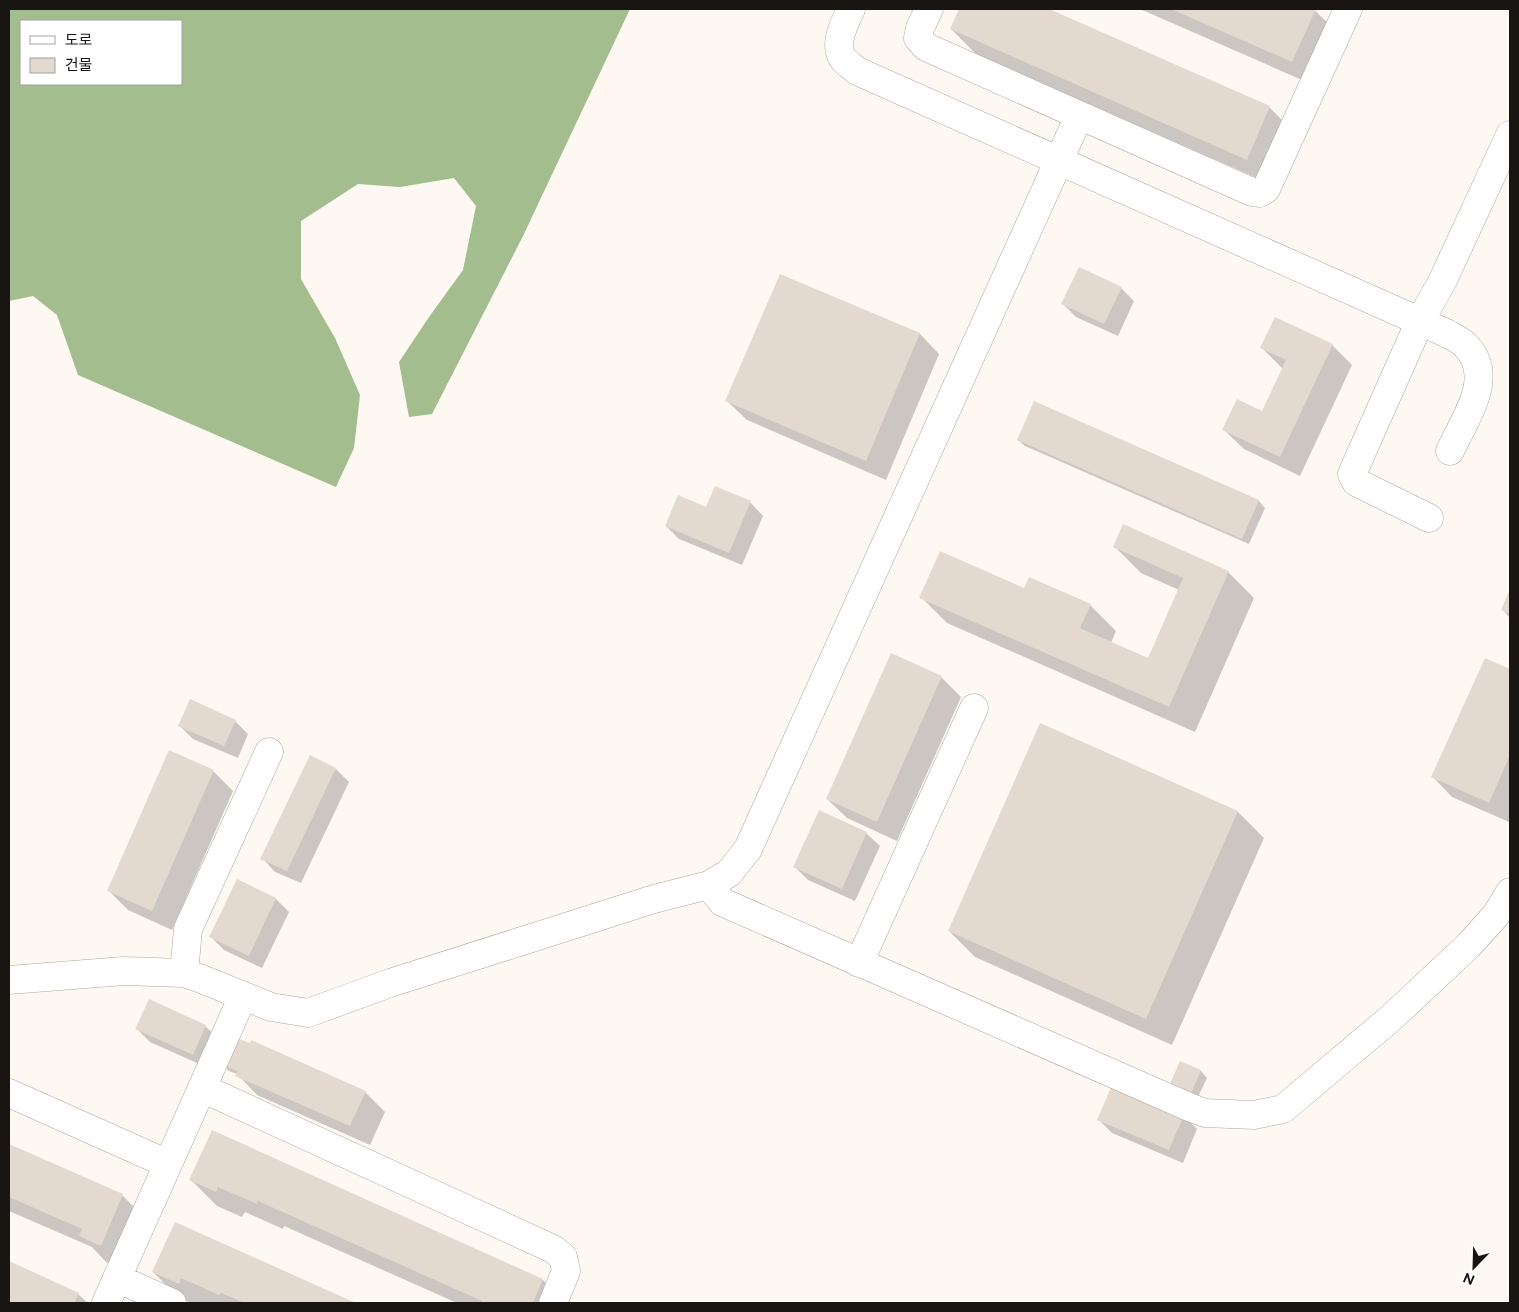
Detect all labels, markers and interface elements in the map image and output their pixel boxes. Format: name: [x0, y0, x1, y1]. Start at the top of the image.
legend: [20, 20, 182, 85]
text: 도로: [65, 31, 93, 49]
text: 건물: [65, 56, 93, 74]
north arrow: [1449, 1242, 1499, 1292]
text: N: [1461, 1269, 1477, 1288]

